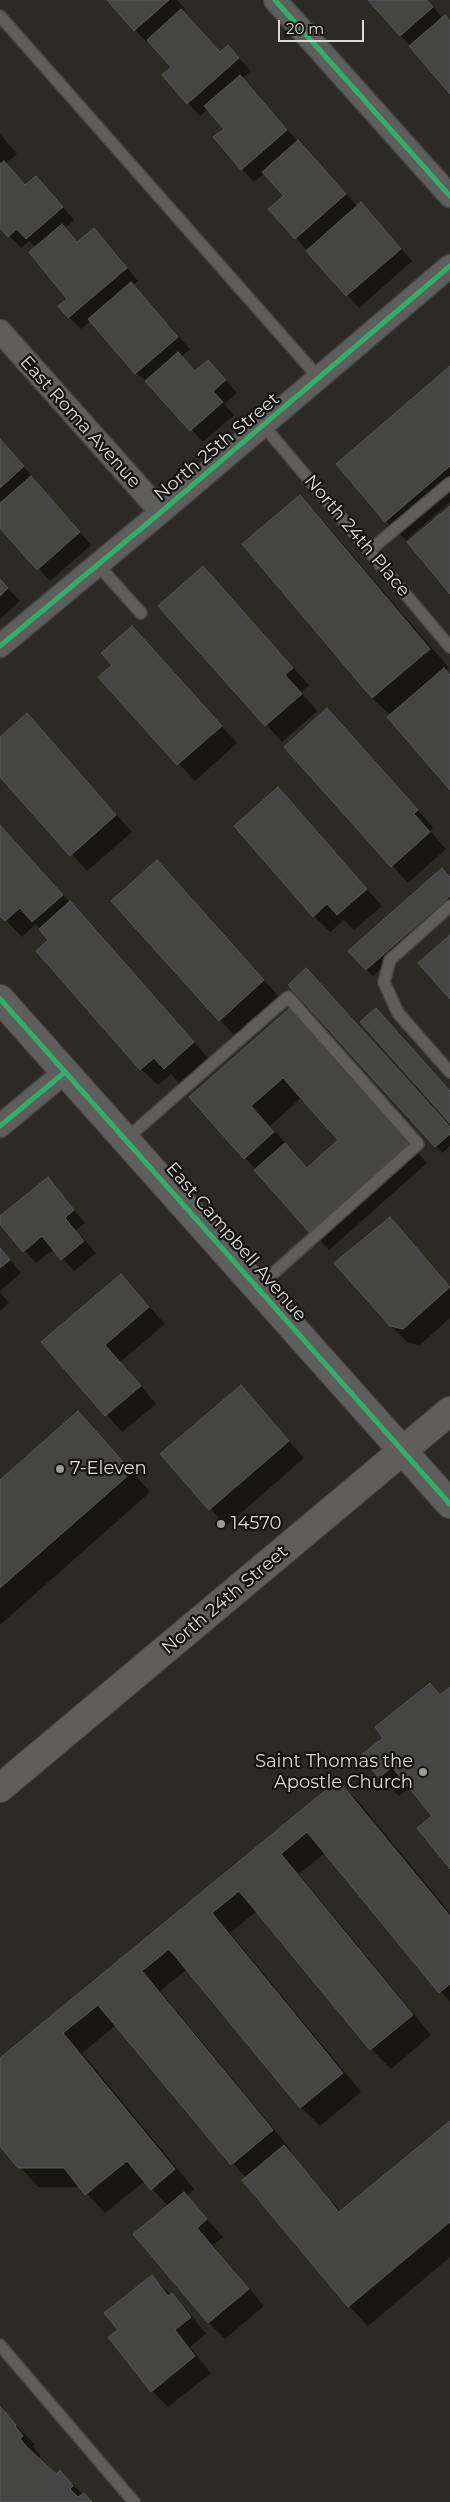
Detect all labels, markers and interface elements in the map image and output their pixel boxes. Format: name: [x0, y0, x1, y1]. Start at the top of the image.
scale bar: [280, 10, 366, 42]
text: 20 m: [286, 19, 324, 38]
street label: East Roma Avenue: [15, 352, 145, 492]
street label: North 25th Street: [150, 388, 284, 506]
street label: North 24th Place: [300, 471, 414, 601]
street label: East Campbell Avenue: [161, 1158, 311, 1326]
place label: 7-Eleven: [70, 1458, 147, 1480]
marker: 7-Eleven: [54, 1463, 66, 1475]
place label: 14570: [231, 1513, 281, 1535]
marker: 14570: [215, 1518, 227, 1530]
street label: North 24th Street: [158, 1541, 292, 1659]
place label: Saint Thomas the Apostle Church: [255, 1751, 413, 1794]
marker: Saint Thomas the Apostle Church: [417, 1766, 429, 1778]

